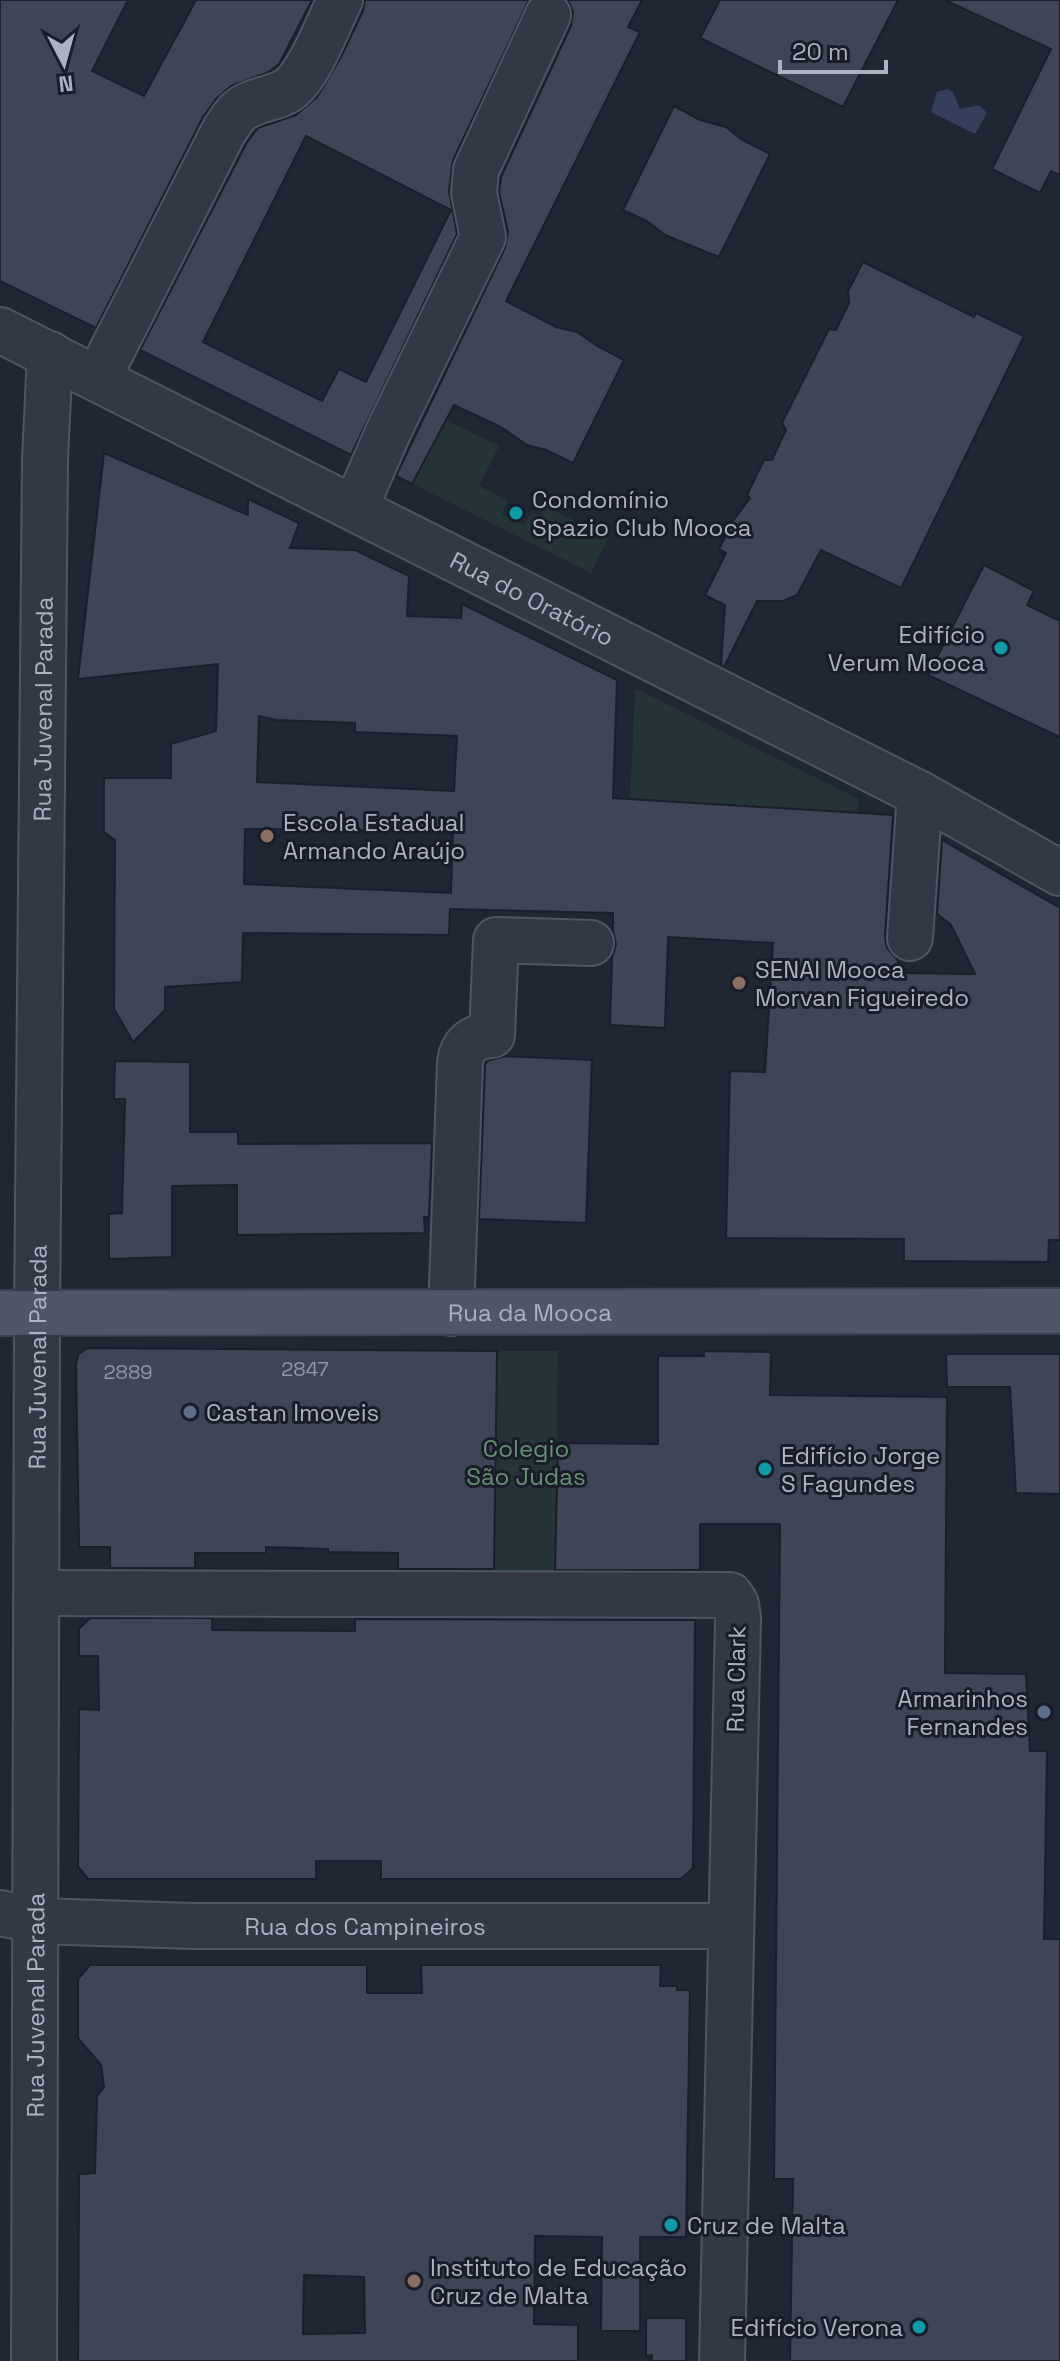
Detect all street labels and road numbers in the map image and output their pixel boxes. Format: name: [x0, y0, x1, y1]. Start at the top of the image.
street label: Rua do Oratório: [445, 544, 619, 653]
street label: Rua Juvenal Parada: [26, 596, 59, 822]
street label: Rua Juvenal Parada: [21, 1244, 53, 1469]
street label: Rua da Mooca: [448, 1296, 612, 1328]
street label: Rua Clark: [720, 1625, 752, 1733]
street label: Rua Juvenal Parada: [19, 1892, 51, 2117]
street label: Rua dos Campineiros: [244, 1911, 486, 1942]

